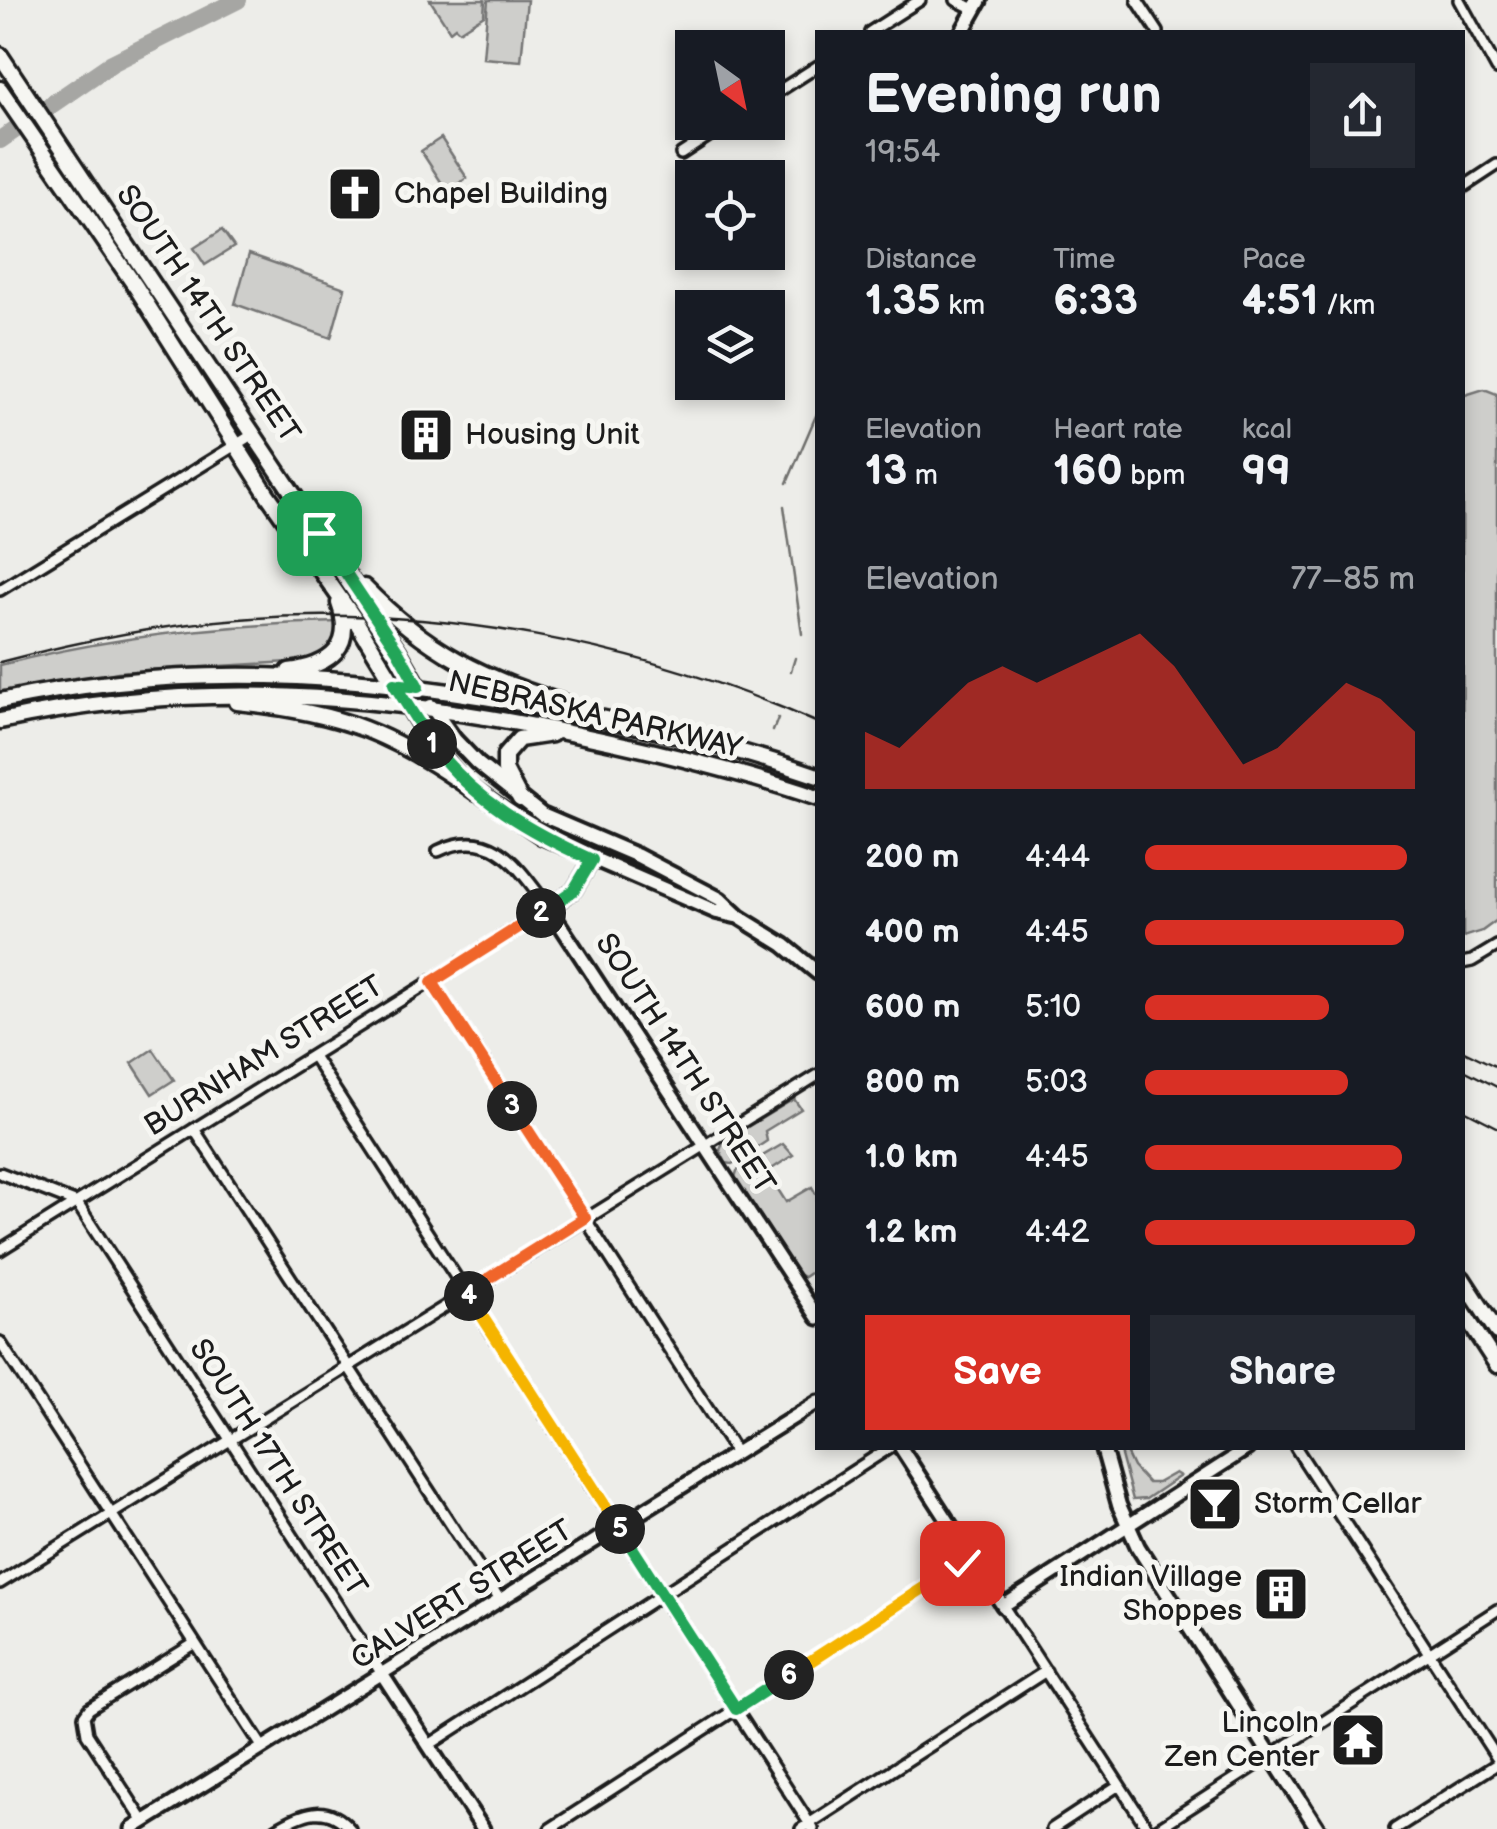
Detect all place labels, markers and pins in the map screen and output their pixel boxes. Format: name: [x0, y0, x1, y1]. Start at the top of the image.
church icon: Chapel Building: [325, 164, 385, 224]
place label: Chapel Building: [394, 176, 608, 212]
building icon: Housing Unit: [396, 405, 456, 465]
place label: Housing Unit: [465, 417, 640, 453]
pin: [277, 491, 362, 576]
pin: 1: [407, 719, 457, 769]
pin: 2: [516, 888, 566, 938]
pin: 3: [487, 1081, 537, 1131]
pin: 4: [444, 1271, 494, 1321]
bar icon: Storm Cellar: [1185, 1474, 1245, 1534]
place label: Storm Cellar: [1254, 1486, 1423, 1522]
pin: 5: [595, 1504, 645, 1554]
pin: [920, 1521, 1005, 1606]
place label: Indian Village Shoppes: [1060, 1559, 1242, 1629]
building icon: Indian Village Shoppes: [1251, 1564, 1311, 1624]
pin: 6: [764, 1650, 814, 1700]
place label: Lincoln Zen Center: [1164, 1705, 1320, 1775]
temple icon: Lincoln Zen Center: [1328, 1710, 1388, 1770]

